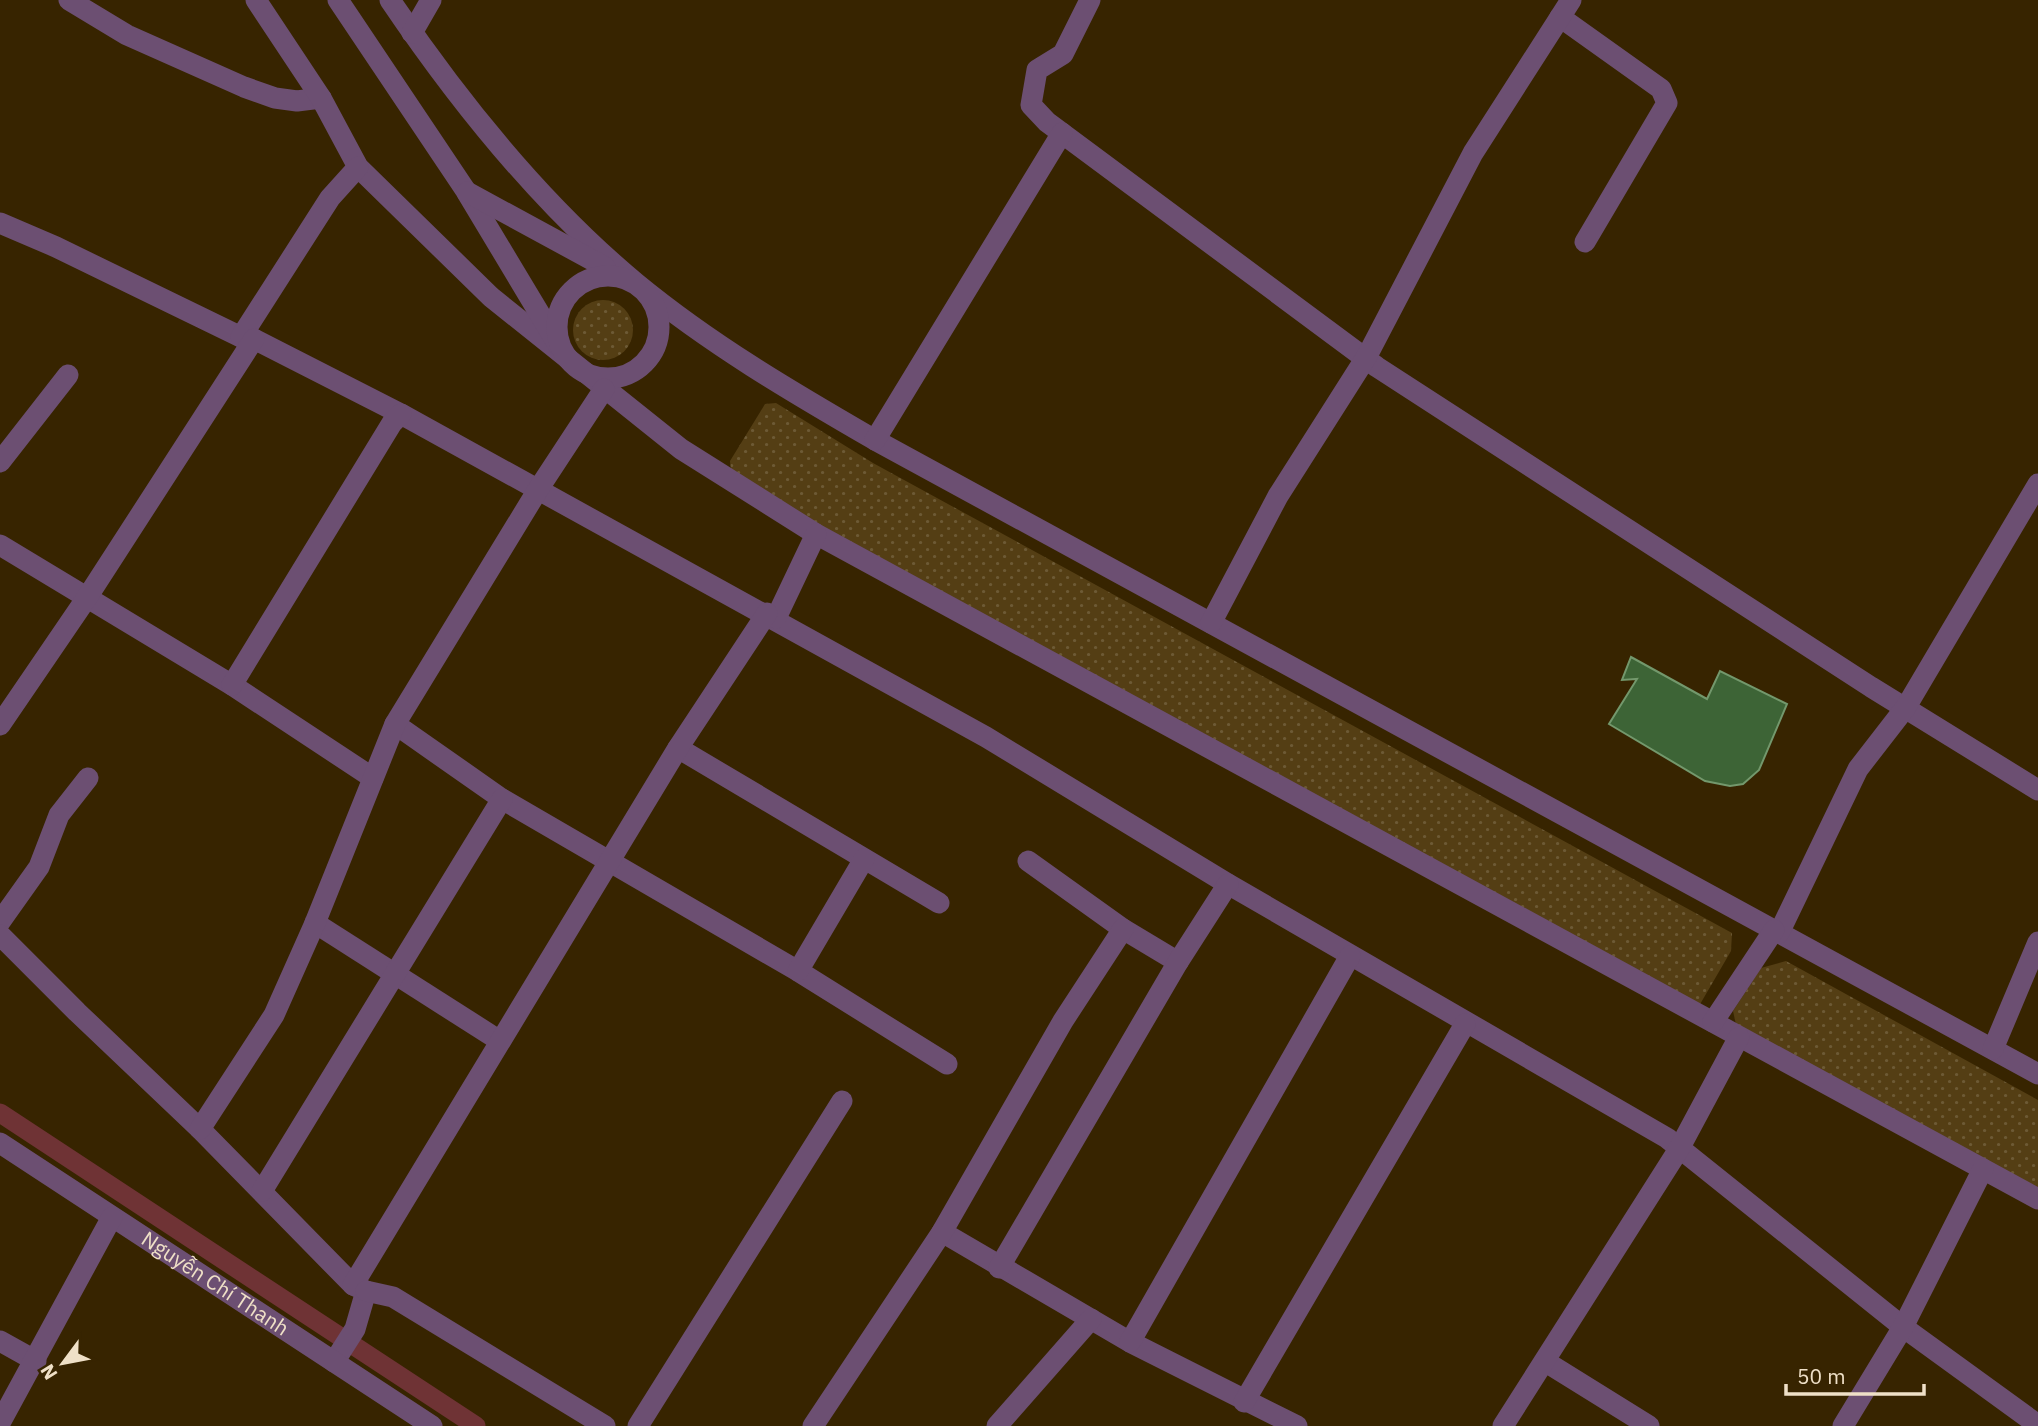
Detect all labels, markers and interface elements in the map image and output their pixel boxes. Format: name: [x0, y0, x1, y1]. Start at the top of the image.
street label: Nguyễn Chí Thanh: [136, 1224, 295, 1342]
north arrow: [28, 1328, 98, 1398]
scale bar: [1786, 1352, 1924, 1396]
text: N: [35, 1360, 62, 1384]
text: 50 m: [1797, 1362, 1846, 1390]

